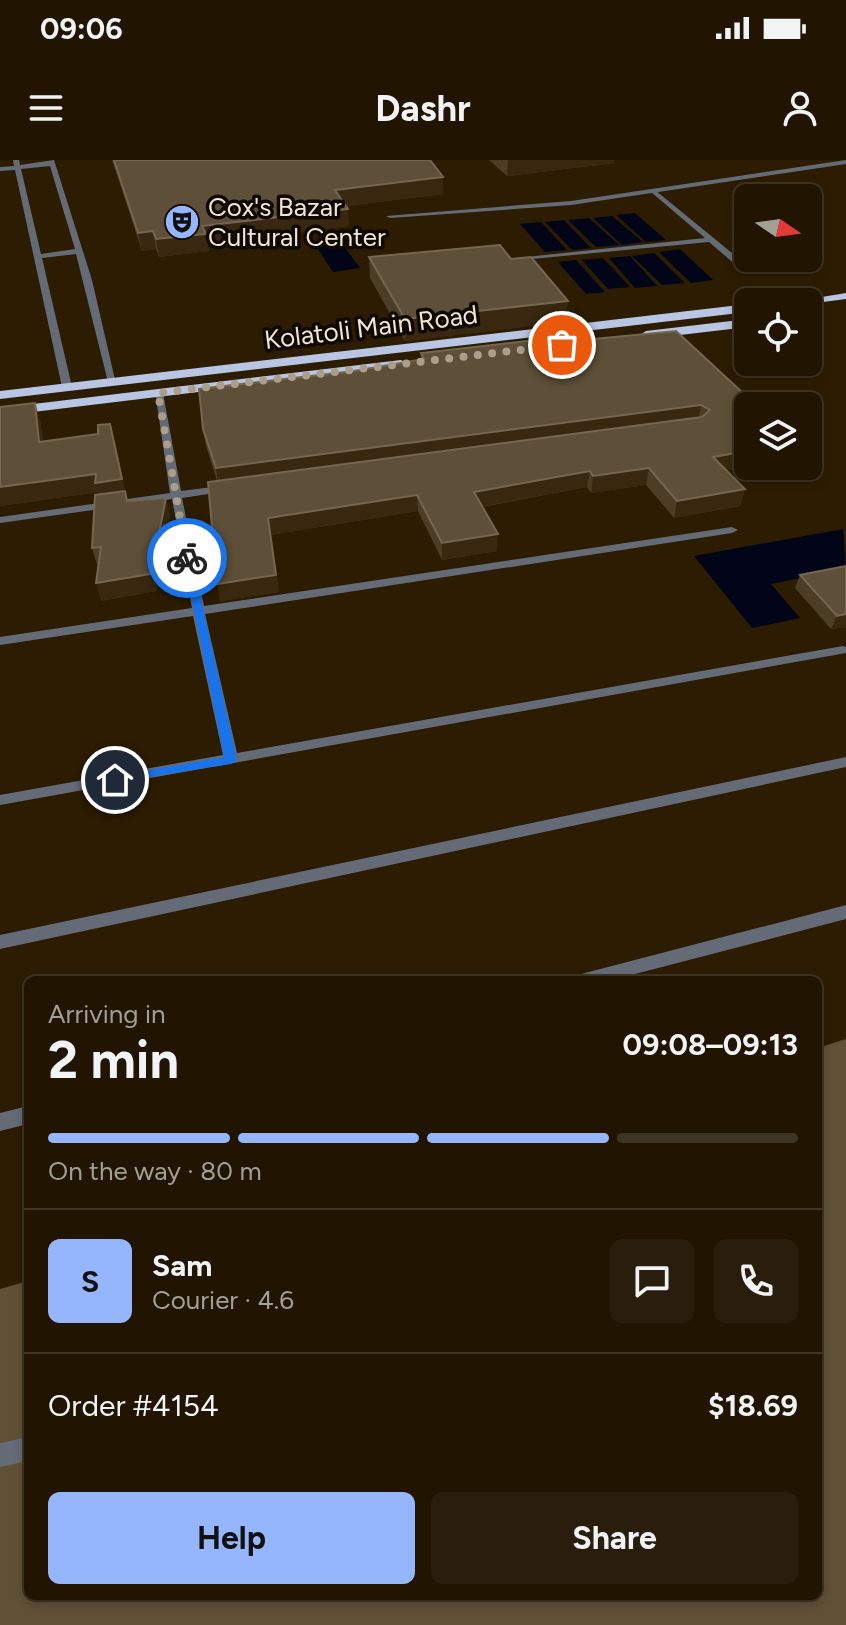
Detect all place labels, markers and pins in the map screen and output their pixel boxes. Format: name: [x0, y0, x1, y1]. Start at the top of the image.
place label: Cox's Bazar Cultural Center: [208, 191, 386, 253]
theatre icon: Cox's Bazar Cultural Center: [163, 203, 201, 241]
pin: [528, 311, 596, 379]
pin: [81, 746, 149, 814]

